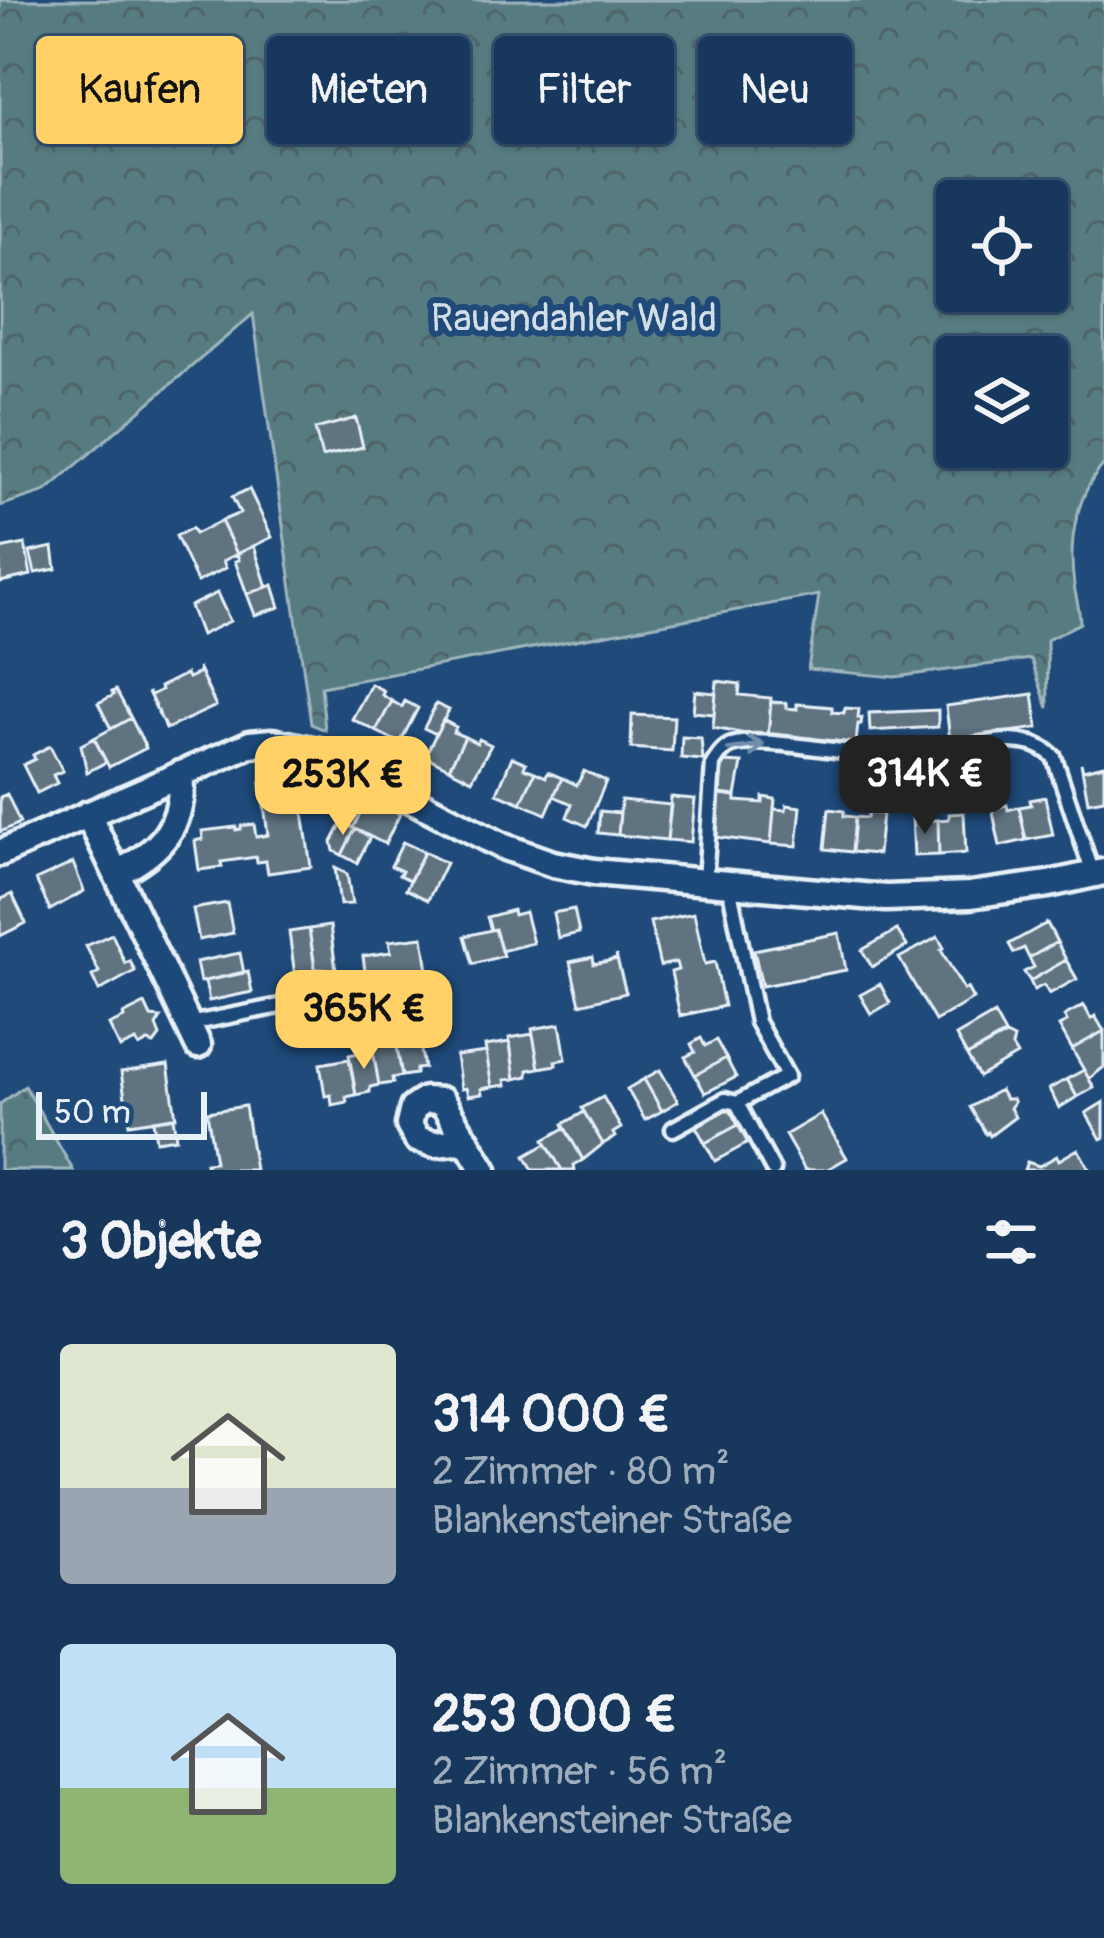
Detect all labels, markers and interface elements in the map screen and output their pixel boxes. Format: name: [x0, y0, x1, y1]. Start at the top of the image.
chip: Kaufen: [36, 36, 243, 144]
chip: Mieten: [267, 36, 470, 144]
chip: Filter: [494, 36, 674, 144]
chip: Neu: [698, 36, 852, 144]
map controls: [936, 180, 1068, 468]
button: locate: [936, 180, 1068, 312]
park label: Rauendahler Wald: [431, 294, 717, 343]
button: layers: [936, 336, 1068, 468]
one-way arrow: [725, 735, 764, 757]
pin: 314K €: [827, 735, 1023, 837]
pin: 253K €: [245, 736, 441, 838]
text: 314K €: [866, 749, 984, 798]
text: 253K €: [282, 750, 404, 799]
pin: 365K €: [266, 970, 462, 1072]
text: 365K €: [302, 984, 426, 1033]
scale bar: [36, 1086, 207, 1139]
text: 50 m: [54, 1092, 131, 1133]
icon: filters: [978, 1209, 1044, 1275]
text: 3 Objekte: [60, 1210, 261, 1274]
text: 314 000 €: [432, 1383, 670, 1447]
icon: home: [156, 1392, 300, 1536]
text: 2 Zimmer · 80 m²: [432, 1447, 730, 1496]
text: Blankensteiner Straße: [432, 1496, 792, 1545]
text: 253 000 €: [432, 1683, 677, 1747]
icon: home: [156, 1692, 300, 1836]
text: 2 Zimmer · 56 m²: [432, 1747, 727, 1796]
text: Blankensteiner Straße: [432, 1796, 792, 1845]

